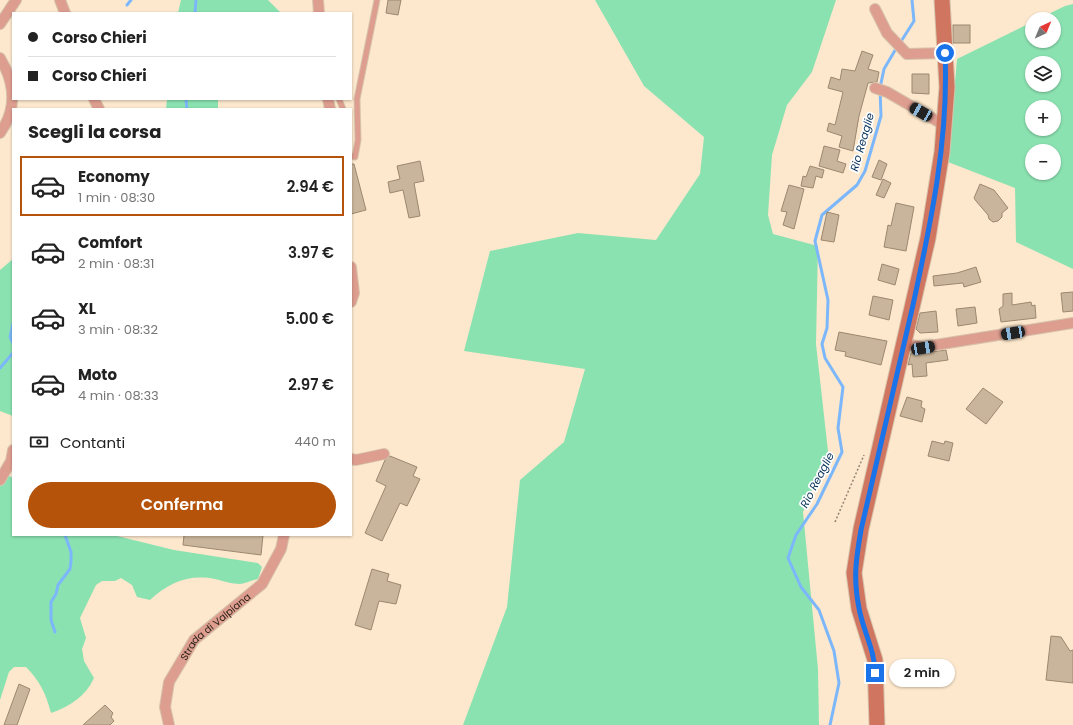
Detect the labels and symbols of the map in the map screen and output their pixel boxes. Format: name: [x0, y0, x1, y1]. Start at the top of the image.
north arrow: [1025, 12, 1061, 48]
route start: [936, 44, 954, 62]
car: [908, 101, 934, 123]
water label: Rio Reaglie: [846, 111, 878, 173]
car: [1000, 325, 1026, 341]
car: [910, 340, 936, 356]
water label: Rio Reaglie: [796, 449, 838, 511]
street label: Strada di Valpiana: [177, 589, 254, 663]
callout: 2 min: [889, 659, 955, 687]
route end: [866, 664, 884, 682]

